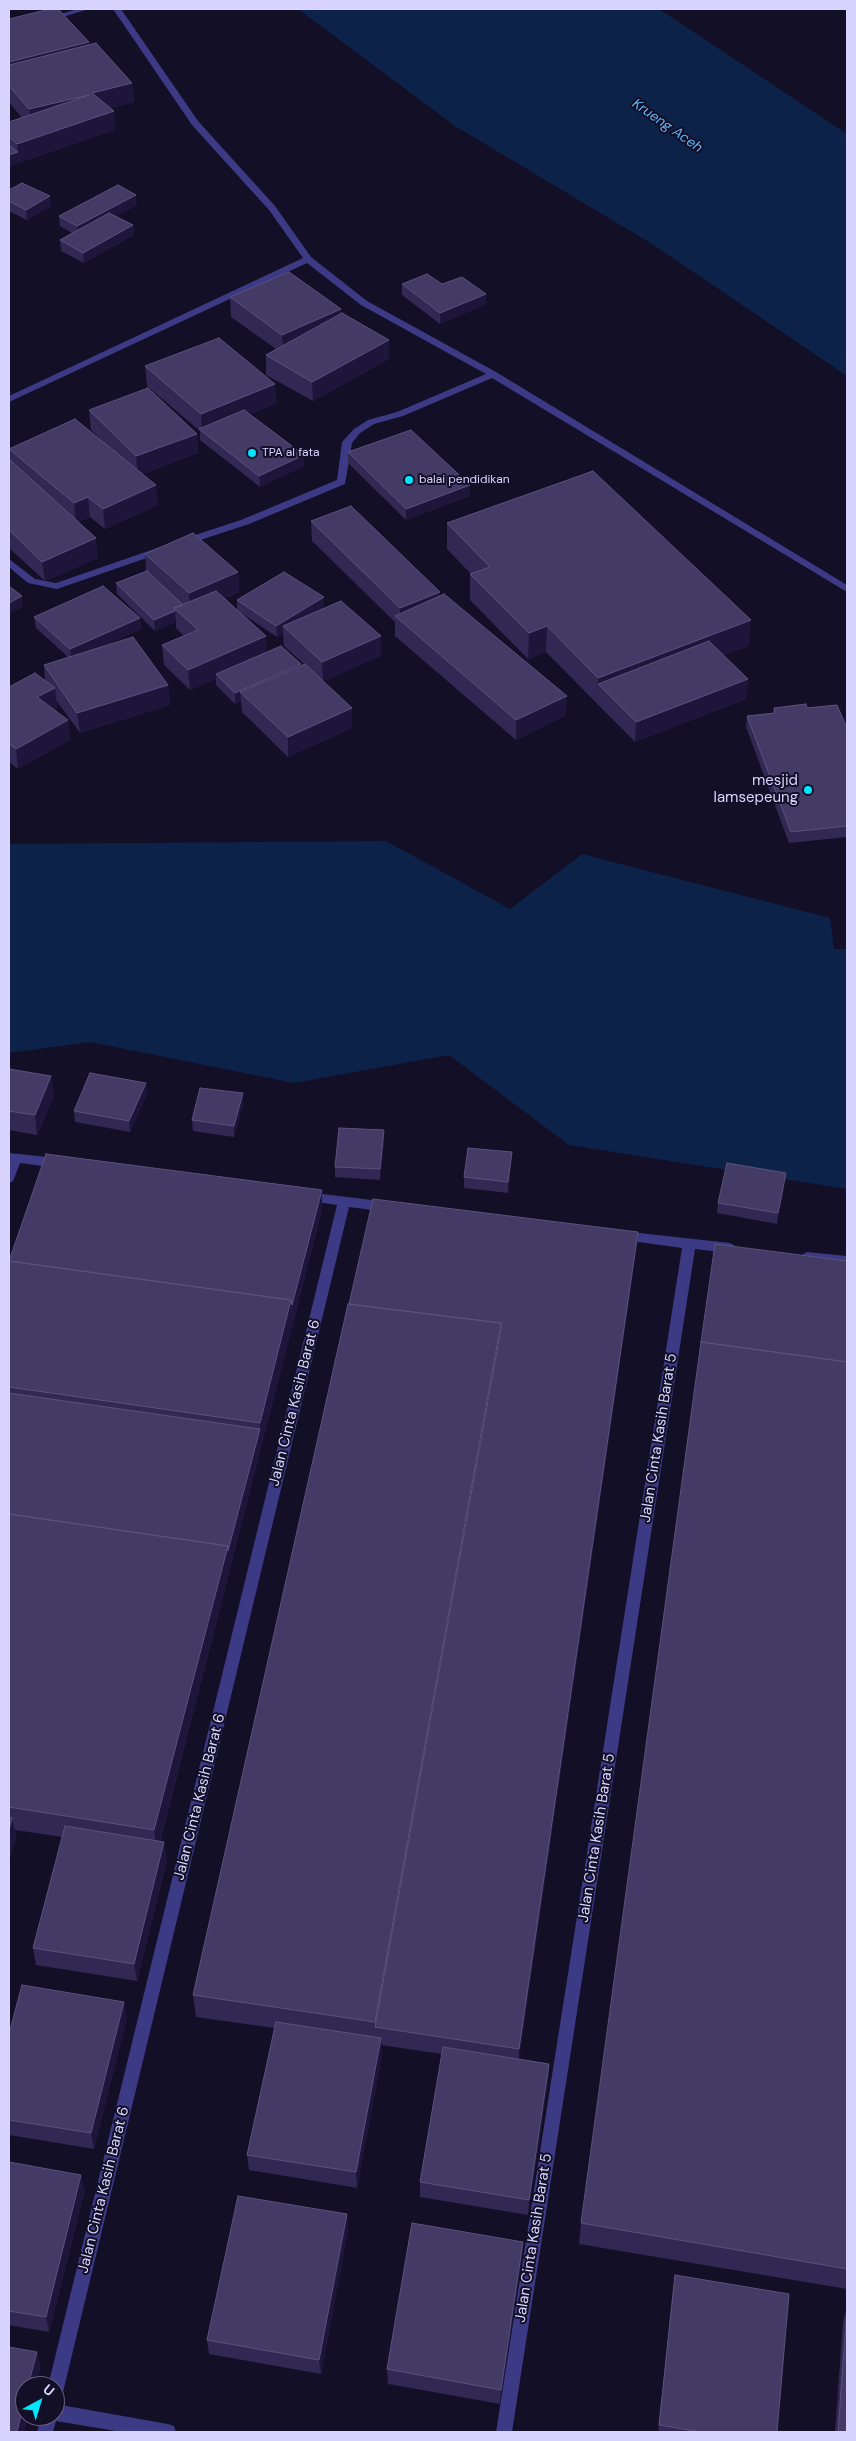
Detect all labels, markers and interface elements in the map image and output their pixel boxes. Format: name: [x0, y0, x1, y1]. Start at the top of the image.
water label: Krueng Aceh: [628, 96, 706, 156]
place label: TPA al fata: [262, 446, 320, 460]
marker: TPA al fata: [246, 447, 258, 459]
place label: balai pendidikan: [419, 473, 510, 487]
marker: balai pendidikan: [403, 474, 415, 486]
place label: mesjid lamsepeung: [714, 772, 798, 807]
marker: mesjid lamsepeung: [802, 784, 814, 796]
street label: Jalan Cinta Kasih Barat 6: [266, 1318, 324, 1488]
street label: Jalan Cinta Kasih Barat 5: [637, 1352, 681, 1524]
street label: Jalan Cinta Kasih Barat 6: [171, 1712, 229, 1882]
street label: Jalan Cinta Kasih Barat 5: [575, 1752, 619, 1924]
street label: Jalan Cinta Kasih Barat 6: [75, 2105, 133, 2275]
street label: Jalan Cinta Kasih Barat 5: [512, 2152, 556, 2324]
north arrow: [15, 2376, 65, 2426]
text: U: [39, 2380, 58, 2400]

